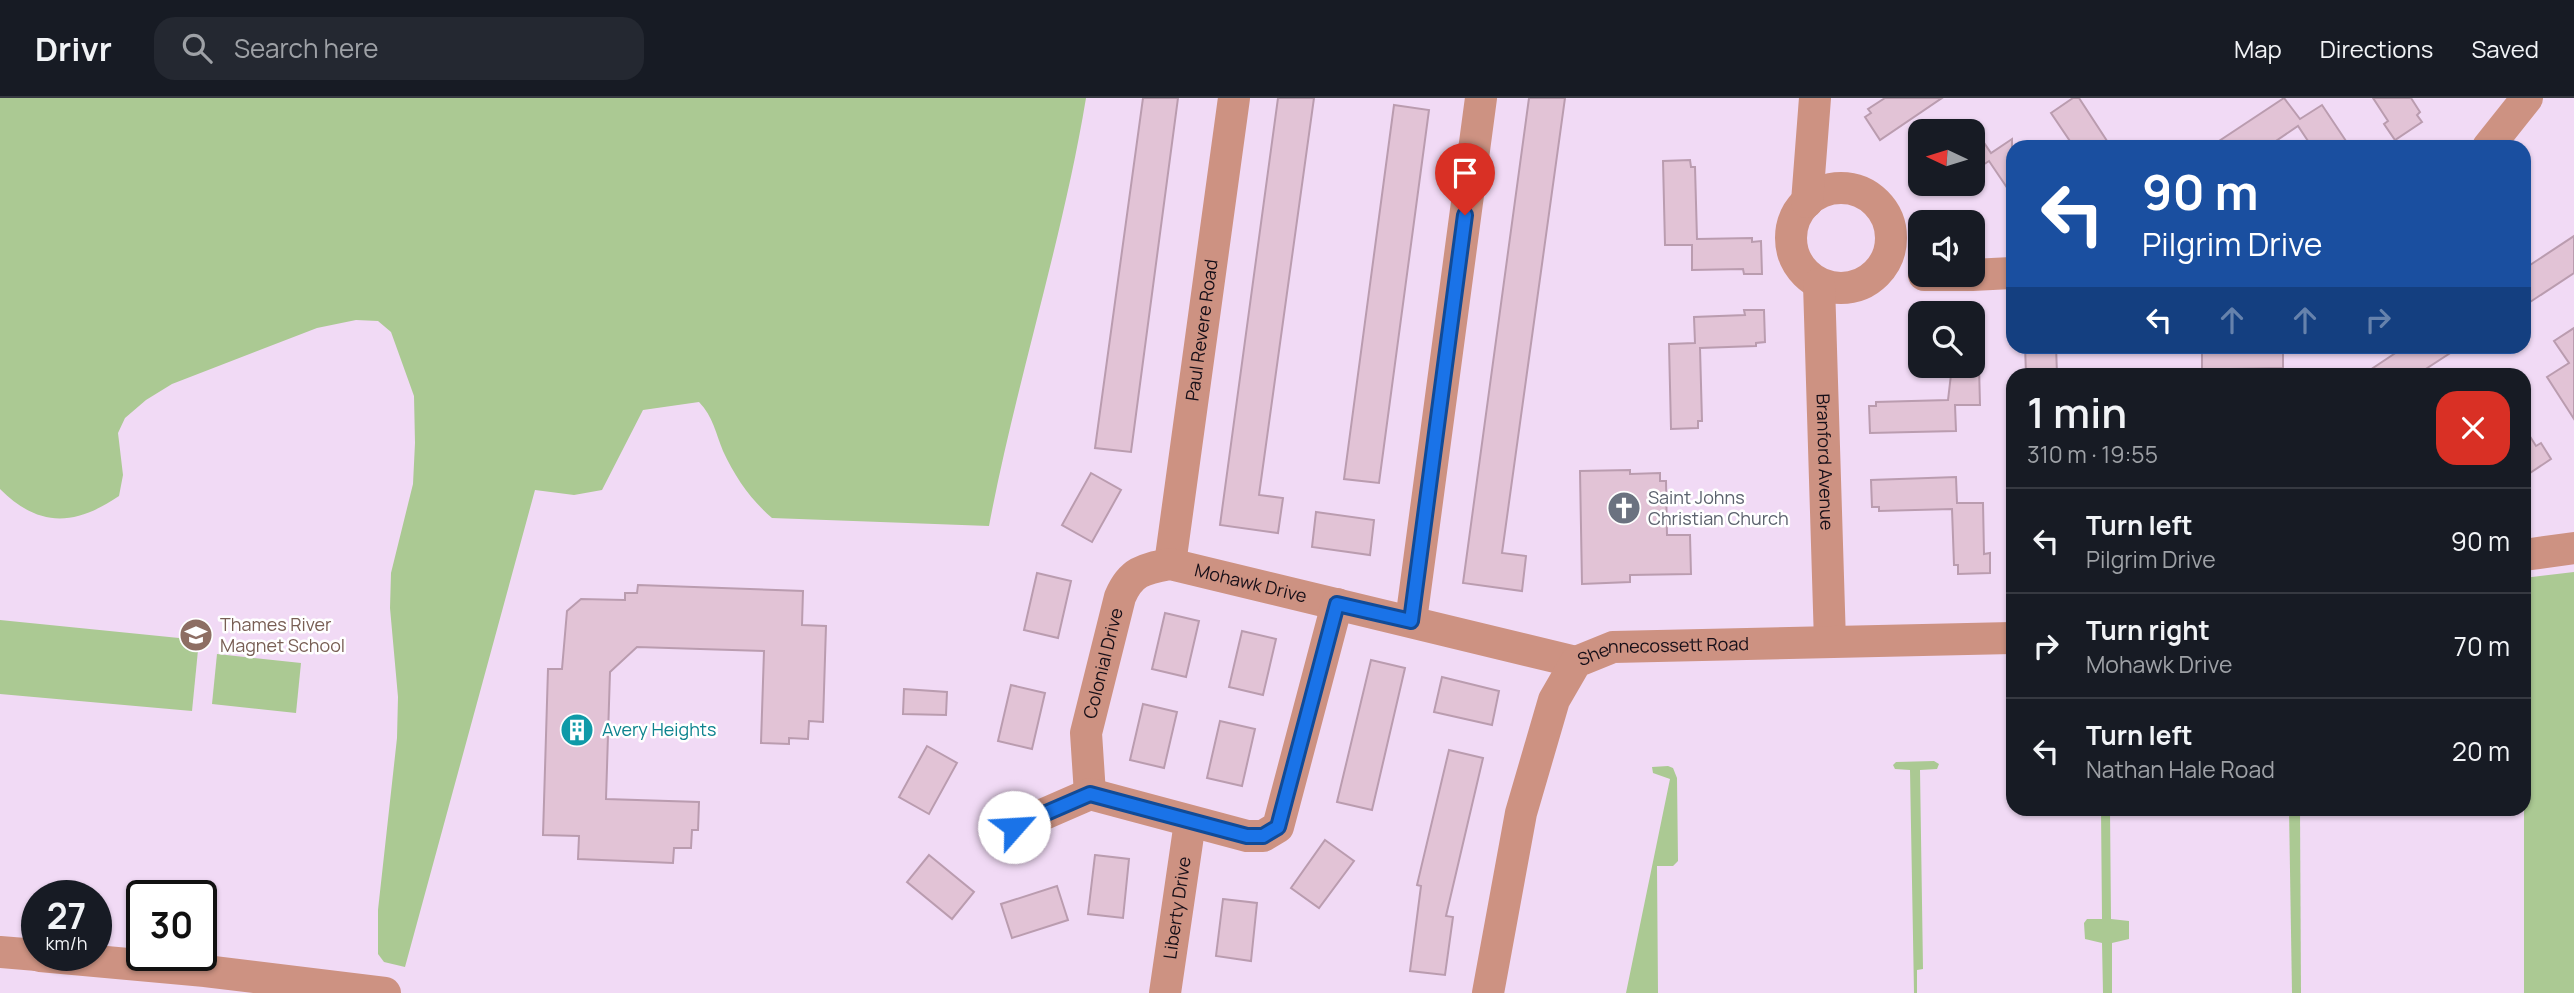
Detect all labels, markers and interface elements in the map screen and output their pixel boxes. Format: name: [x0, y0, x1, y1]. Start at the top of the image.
search box: [154, 17, 644, 80]
text: Drivr: [35, 26, 112, 71]
icon: search: [178, 29, 216, 67]
text: Search here: [234, 30, 378, 66]
text: Map: [2234, 32, 2282, 65]
text: Directions: [2320, 32, 2433, 65]
text: Saved: [2471, 32, 2539, 65]
north arrow: [1908, 119, 1984, 196]
map controls: [1908, 119, 1985, 378]
pin: [1435, 143, 1495, 215]
icon: arrive: [1446, 154, 1484, 192]
text: 90 m: [2142, 158, 2259, 225]
icon: left: [2027, 168, 2118, 259]
button: sound: [1908, 210, 1985, 287]
text: Pilgrim Drive: [2142, 222, 2323, 266]
street label: Paul Revere Road: [1180, 258, 1223, 403]
button: search: [1908, 301, 1985, 378]
icon: left: [2140, 301, 2178, 339]
icon: ahead: [2213, 301, 2251, 339]
icon: ahead: [2286, 301, 2324, 339]
icon: right: [2359, 301, 2397, 339]
text: 1 min: [2027, 383, 2127, 441]
button: close: [2436, 391, 2510, 465]
street label: Branford Avenue: [1811, 393, 1840, 531]
text: 310 m · 19:55: [2027, 438, 2158, 470]
place label: Saint Johns Christian Church: [1648, 485, 1789, 530]
church icon: Saint Johns Christian Church: [1605, 489, 1643, 527]
text: Turn left: [2086, 507, 2193, 543]
icon: left: [2027, 522, 2065, 560]
text: 90 m: [2451, 523, 2510, 559]
text: Pilgrim Drive: [2086, 543, 2216, 575]
street label: Mohawk Drive: [1192, 557, 1309, 608]
street label: Colonial Drive: [1077, 605, 1128, 721]
place label: Thames River Magnet School: [220, 612, 345, 657]
text: Turn right: [2086, 612, 2210, 648]
school or university icon: Thames River Magnet School: [177, 616, 215, 654]
icon: right: [2027, 627, 2065, 665]
text: 70 m: [2454, 628, 2510, 664]
street label: Shennecossett Road: [1574, 631, 1749, 671]
text: Mohawk Drive: [2086, 648, 2232, 680]
building icon: Avery Heights: [558, 711, 596, 749]
place label: Avery Heights: [602, 717, 717, 741]
text: Turn left: [2086, 717, 2193, 753]
icon: left: [2027, 732, 2065, 770]
text: 20 m: [2452, 733, 2510, 769]
text: Nathan Hale Road: [2086, 753, 2275, 785]
position arrow: [977, 790, 1051, 864]
street label: Liberty Drive: [1157, 855, 1196, 961]
speed limit sign: 30: [126, 880, 217, 971]
text: 27: [47, 892, 86, 940]
text: km/h: [46, 931, 87, 955]

